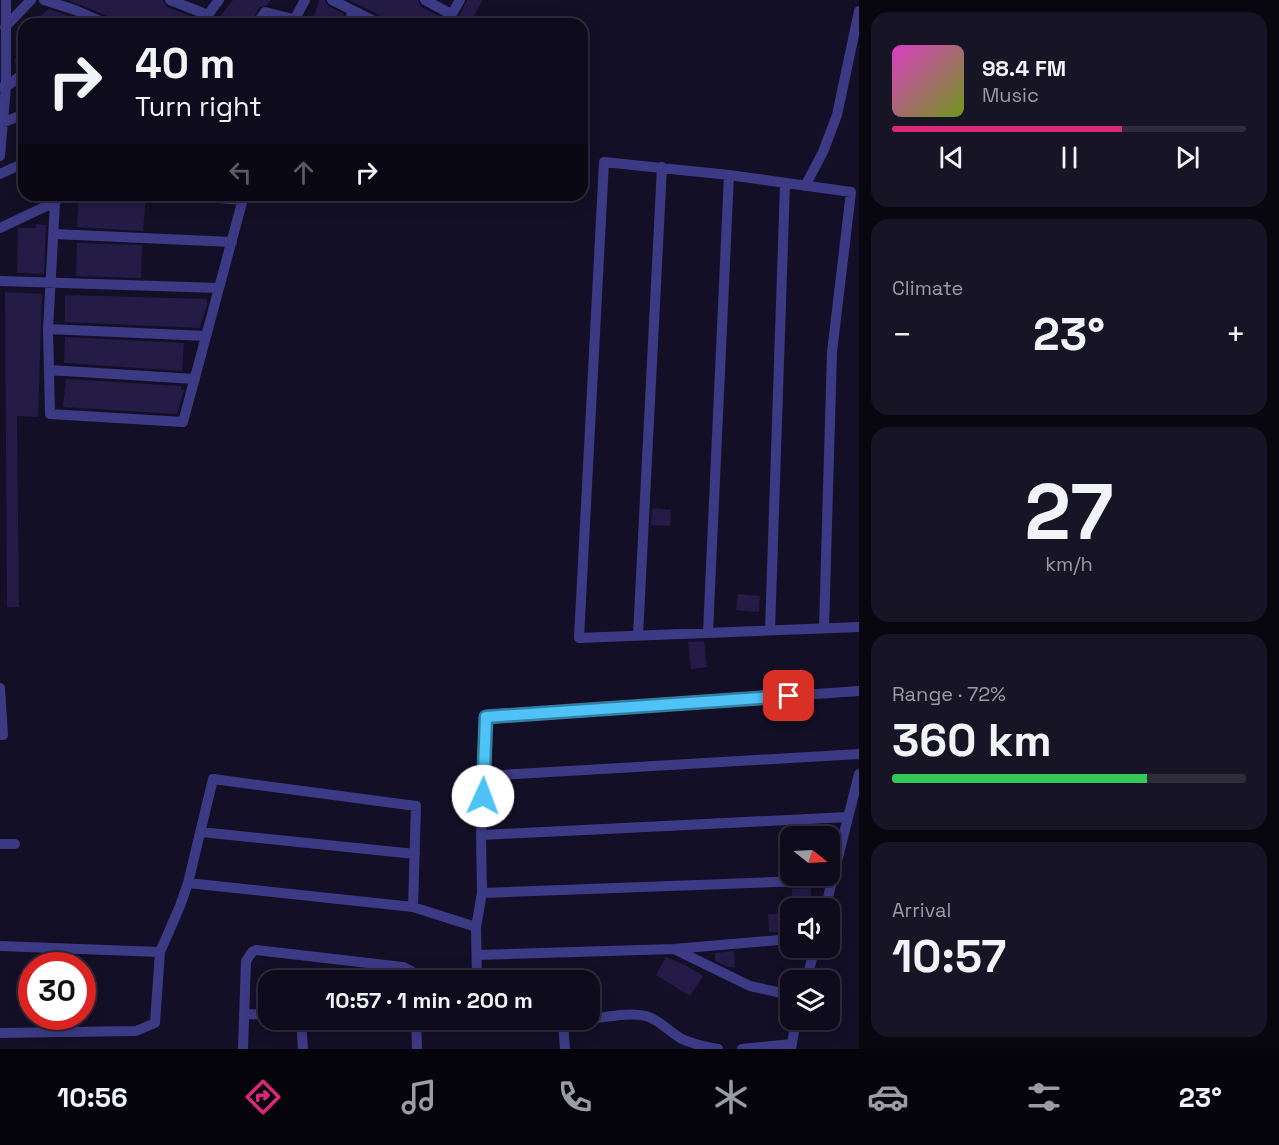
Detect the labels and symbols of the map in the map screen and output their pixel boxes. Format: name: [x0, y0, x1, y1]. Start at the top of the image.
pin: [763, 670, 814, 721]
position arrow: [451, 764, 515, 828]
north arrow: [780, 826, 840, 886]
speed limit sign: 30: [18, 952, 96, 1030]

